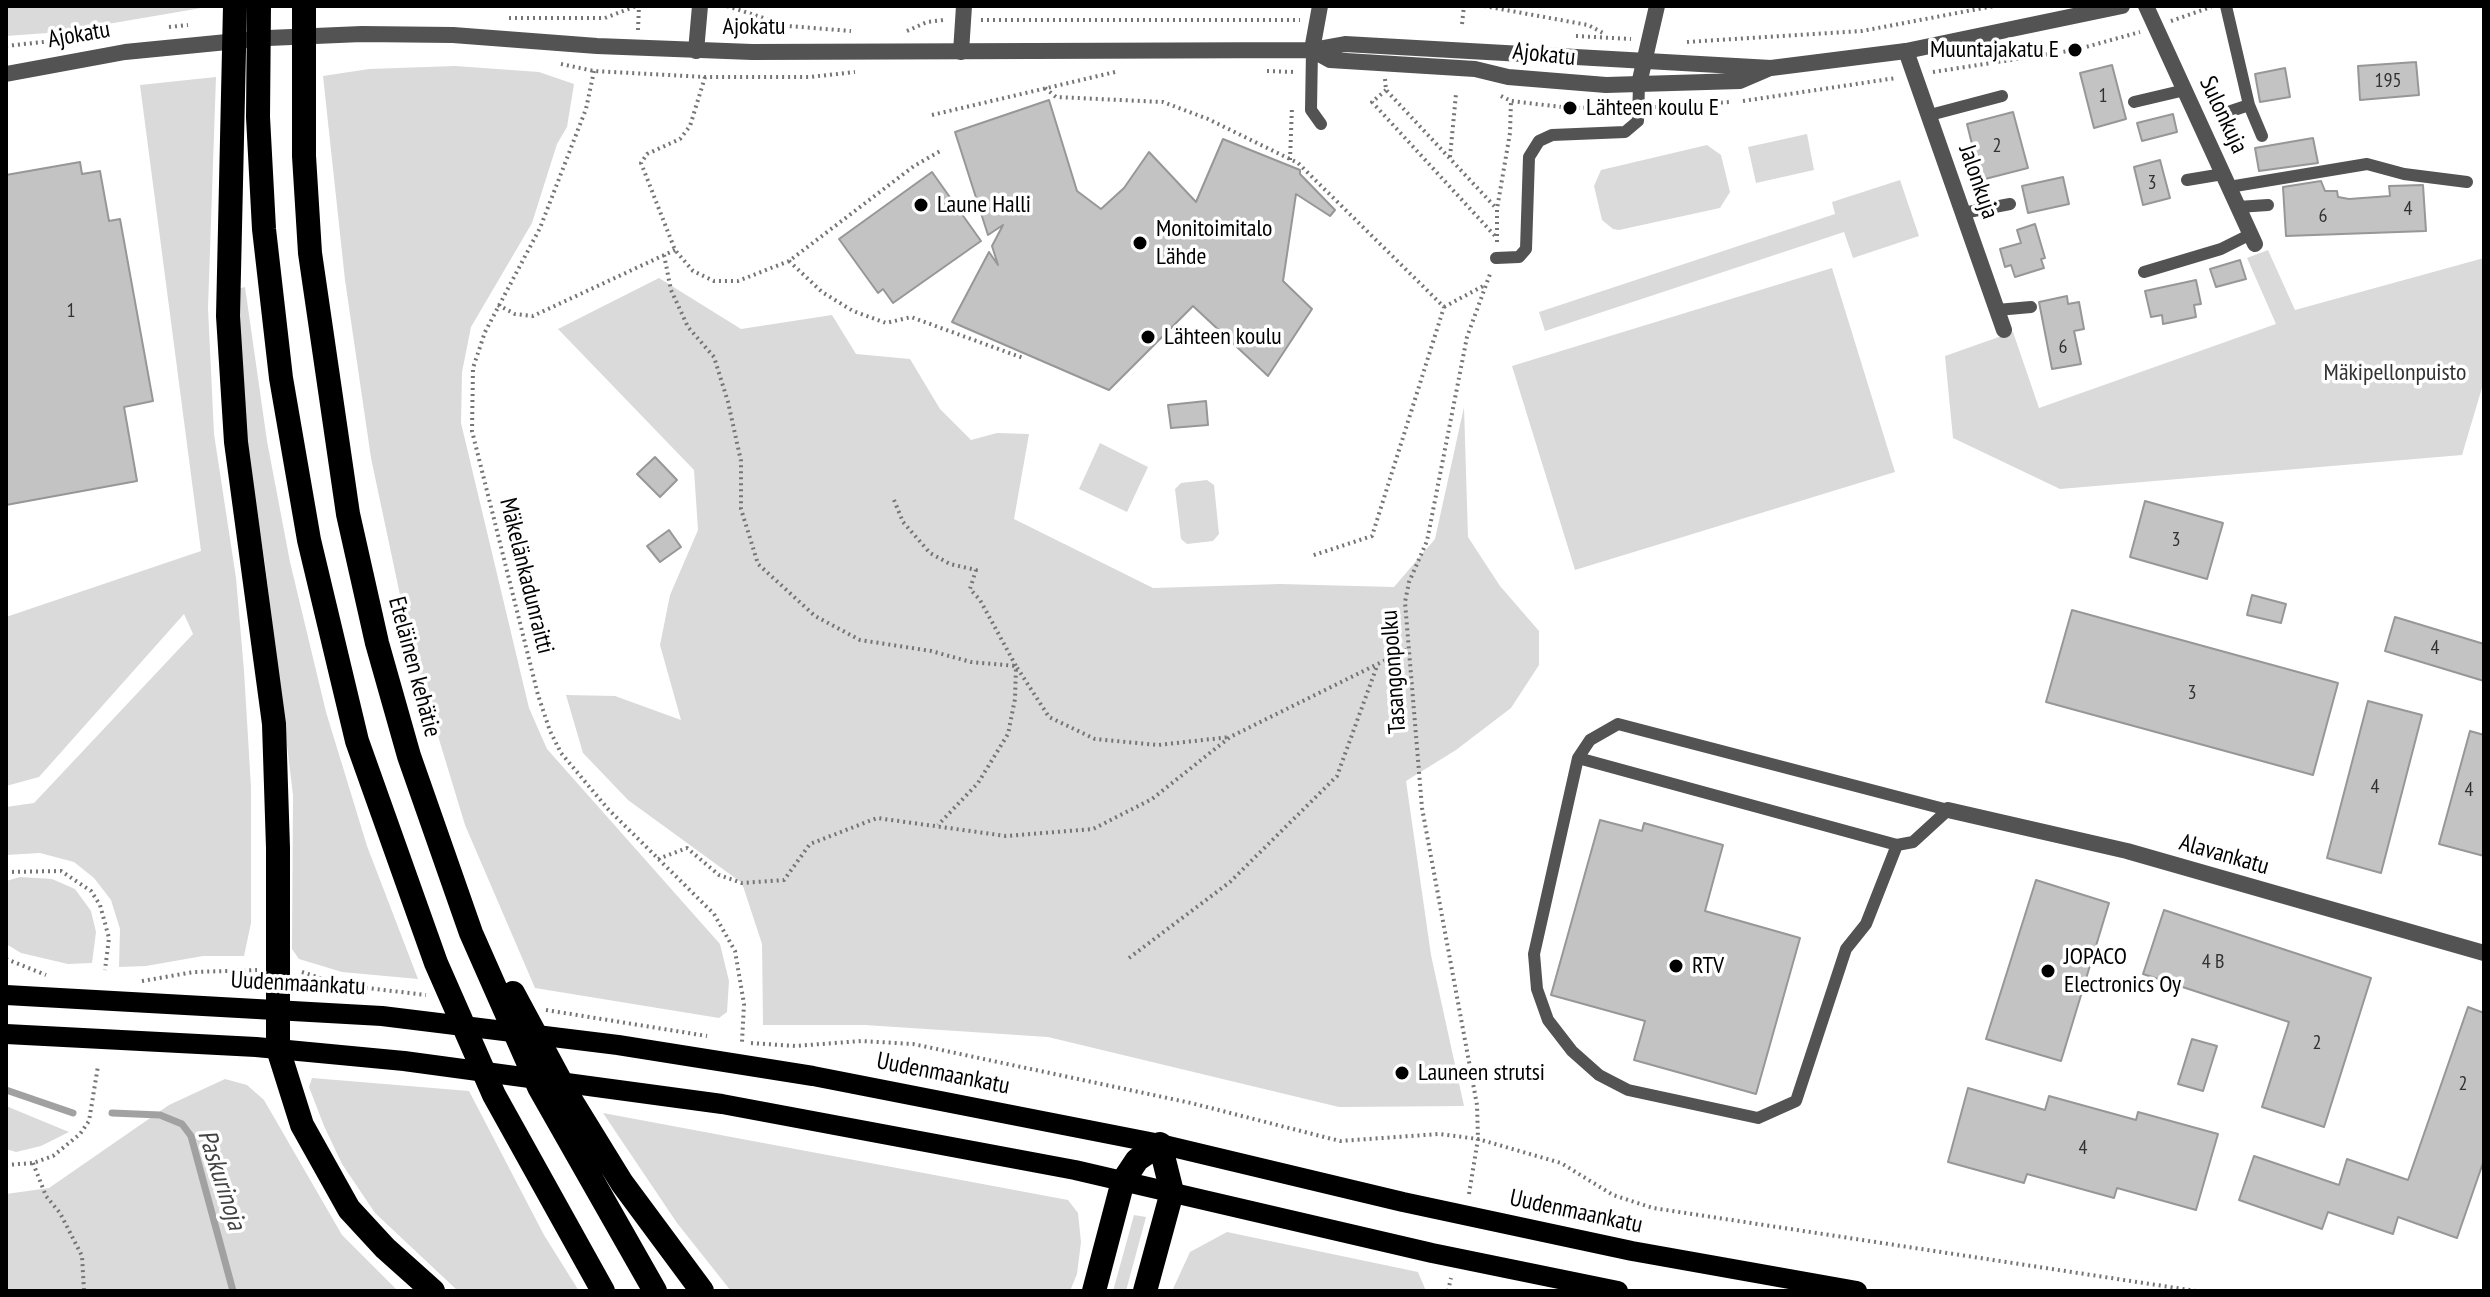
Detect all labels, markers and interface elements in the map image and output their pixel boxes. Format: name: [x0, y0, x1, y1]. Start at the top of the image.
street label: Ajokatu: [723, 13, 785, 41]
street label: Ajokatu: [46, 15, 112, 55]
place label: Muuntajakatu E: [1930, 36, 2059, 64]
street label: Ajokatu: [1511, 37, 1577, 73]
marker: Muuntajakatu E: [2066, 41, 2084, 59]
house number: 195: [2375, 69, 2401, 93]
street label: Sulonkuja: [2193, 72, 2253, 158]
house number: 1: [2099, 84, 2107, 108]
place label: Lähteen koulu E: [1586, 94, 1719, 122]
marker: Lähteen koulu E: [1561, 99, 1579, 117]
house number: 2: [1993, 134, 2001, 158]
street label: Jalonkuja: [1952, 141, 2004, 223]
house number: 3: [2148, 171, 2156, 195]
place label: Laune Halli: [937, 191, 1031, 219]
marker: Laune Halli: [912, 196, 930, 214]
house number: 4: [2404, 197, 2412, 221]
house number: 6: [2319, 204, 2327, 228]
place label: Monitoimitalo Lähde: [1156, 215, 1272, 271]
marker: Monitoimitalo Lähde: [1131, 234, 1149, 252]
house number: 1: [67, 299, 75, 323]
place label: Lähteen koulu: [1164, 323, 1282, 351]
marker: Lähteen koulu: [1139, 328, 1157, 346]
house number: 6: [2059, 335, 2067, 359]
park label: Mäkipellonpuisto: [2324, 359, 2466, 387]
street label: Mäkelänkadunraitti: [493, 495, 559, 657]
house number: 3: [2172, 528, 2180, 552]
street label: Eteläinen kehätie: [381, 594, 447, 740]
street label: Tasangonpolku: [1375, 609, 1413, 735]
house number: 4: [2431, 636, 2439, 660]
house number: 3: [2188, 681, 2196, 705]
house number: 4: [2371, 775, 2379, 799]
house number: 4: [2465, 778, 2473, 802]
street label: Alavankatu: [2176, 828, 2272, 882]
place label: JOPACO Electronics Oy: [2064, 943, 2181, 999]
house number: 4 B: [2202, 950, 2224, 974]
place label: RTV: [1692, 952, 1724, 980]
marker: RTV: [1667, 957, 1685, 975]
marker: JOPACO Electronics Oy: [2039, 962, 2057, 980]
street label: Uudenmaankatu: [230, 966, 366, 1002]
house number: 2: [2313, 1031, 2321, 1055]
street label: Uudenmaankatu: [874, 1047, 1012, 1101]
place label: Launeen strutsi: [1418, 1059, 1545, 1087]
marker: Launeen strutsi: [1393, 1064, 1411, 1082]
house number: 2: [2459, 1072, 2467, 1096]
water label: Paskurinoja: [190, 1126, 252, 1234]
house number: 4: [2079, 1136, 2087, 1160]
street label: Uudenmaankatu: [1507, 1184, 1645, 1240]

